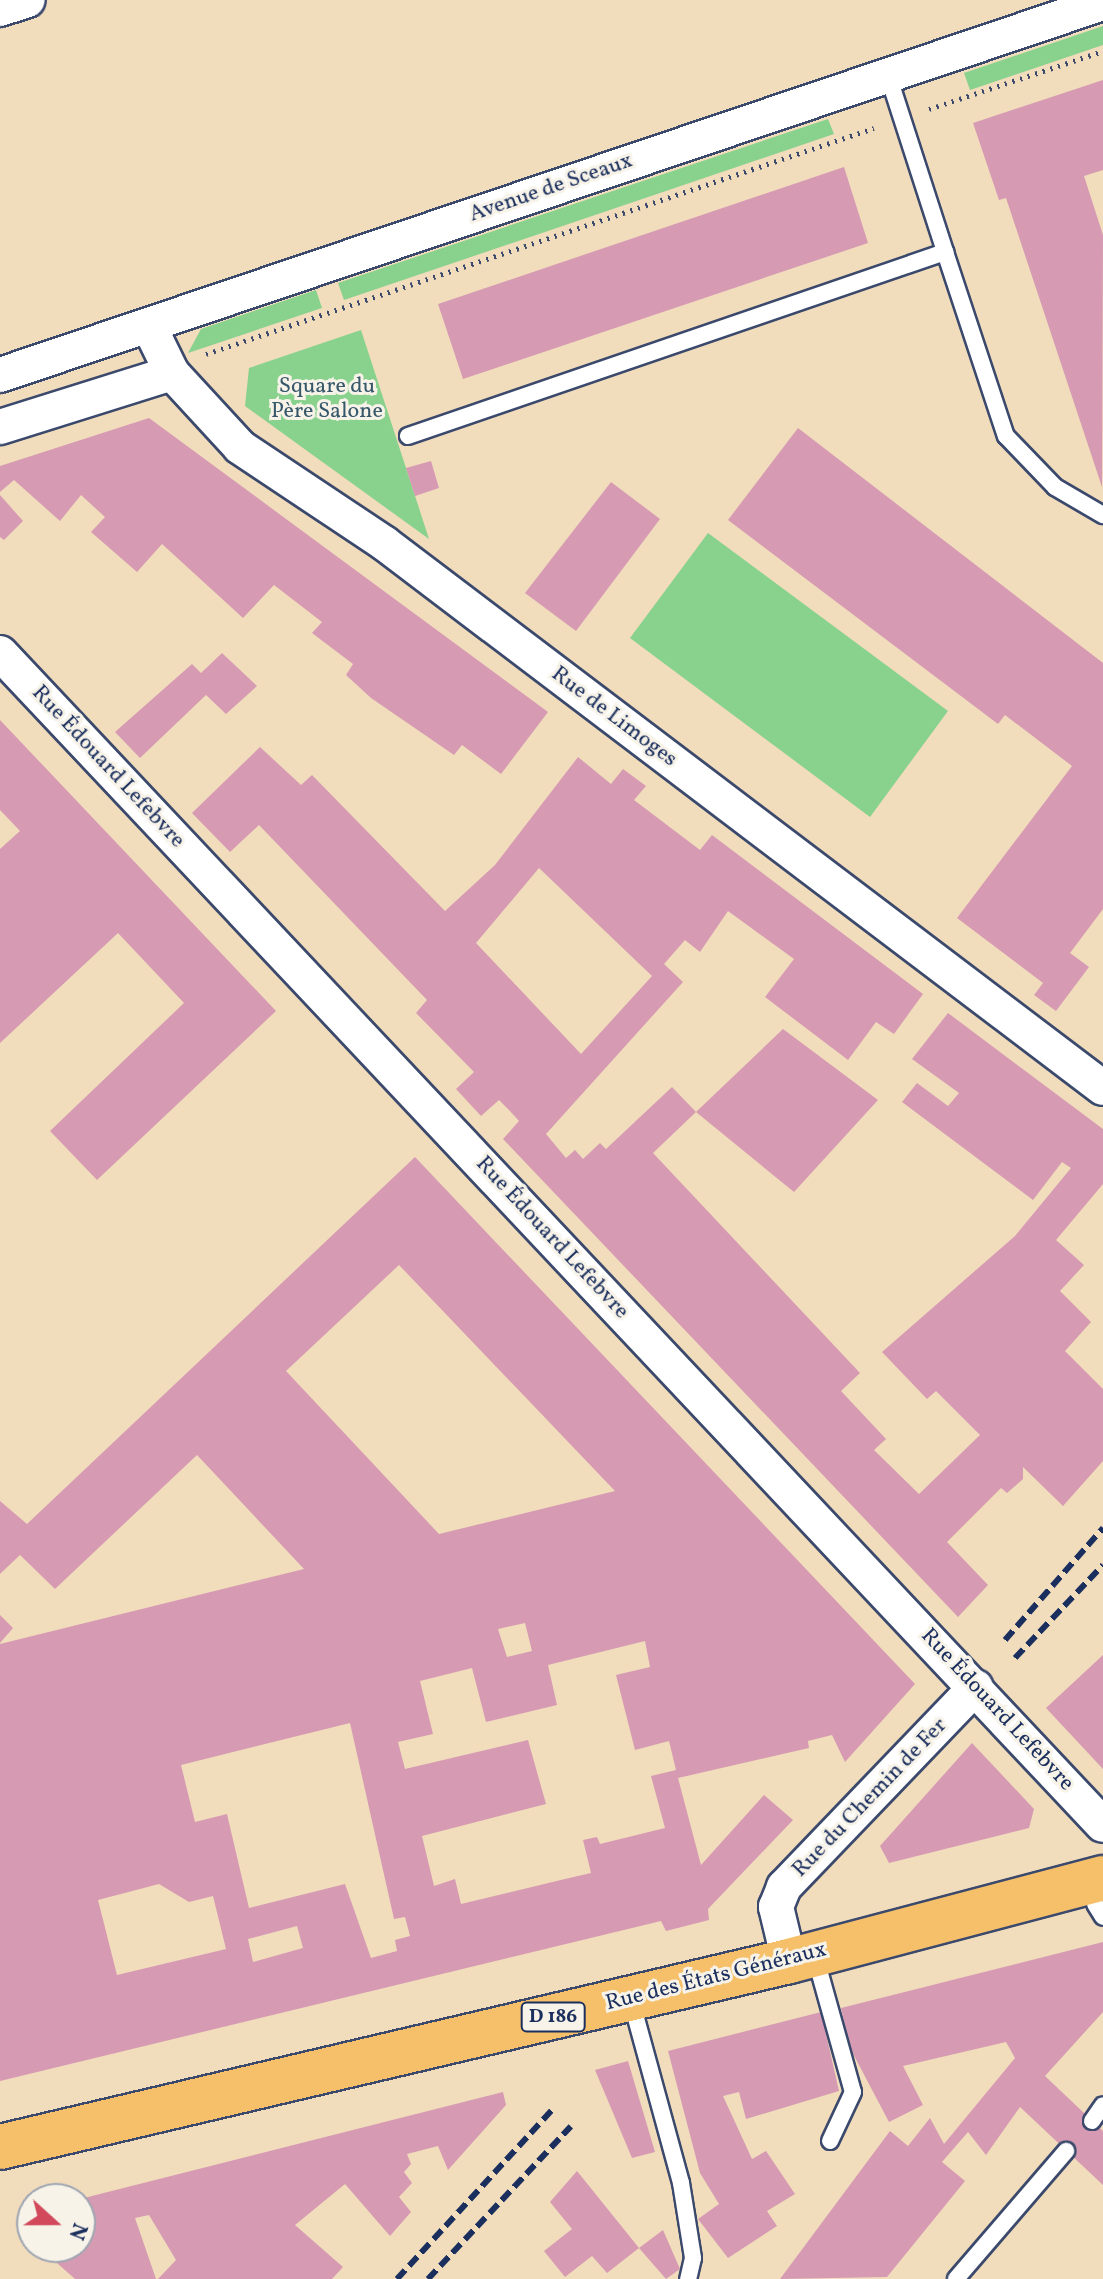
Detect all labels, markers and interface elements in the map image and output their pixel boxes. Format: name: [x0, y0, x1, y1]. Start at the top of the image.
street label: Avenue de Sceaux: [466, 148, 636, 228]
park label: Square du Père Salone: [271, 373, 383, 424]
street label: Rue de Limoges: [546, 661, 682, 773]
street label: Rue Édouard Lefebvre: [26, 680, 190, 854]
street label: Rue Édouard Lefebvre: [470, 1151, 634, 1325]
street label: Rue Édouard Lefebvre: [915, 1623, 1079, 1797]
street label: Rue du Chemin de Fer: [787, 1713, 953, 1883]
street label: Rue des États Généraux: [603, 1937, 829, 2017]
road number: D 186: [519, 2001, 587, 2033]
north arrow: [16, 2183, 96, 2263]
text: N: [60, 2218, 94, 2244]

